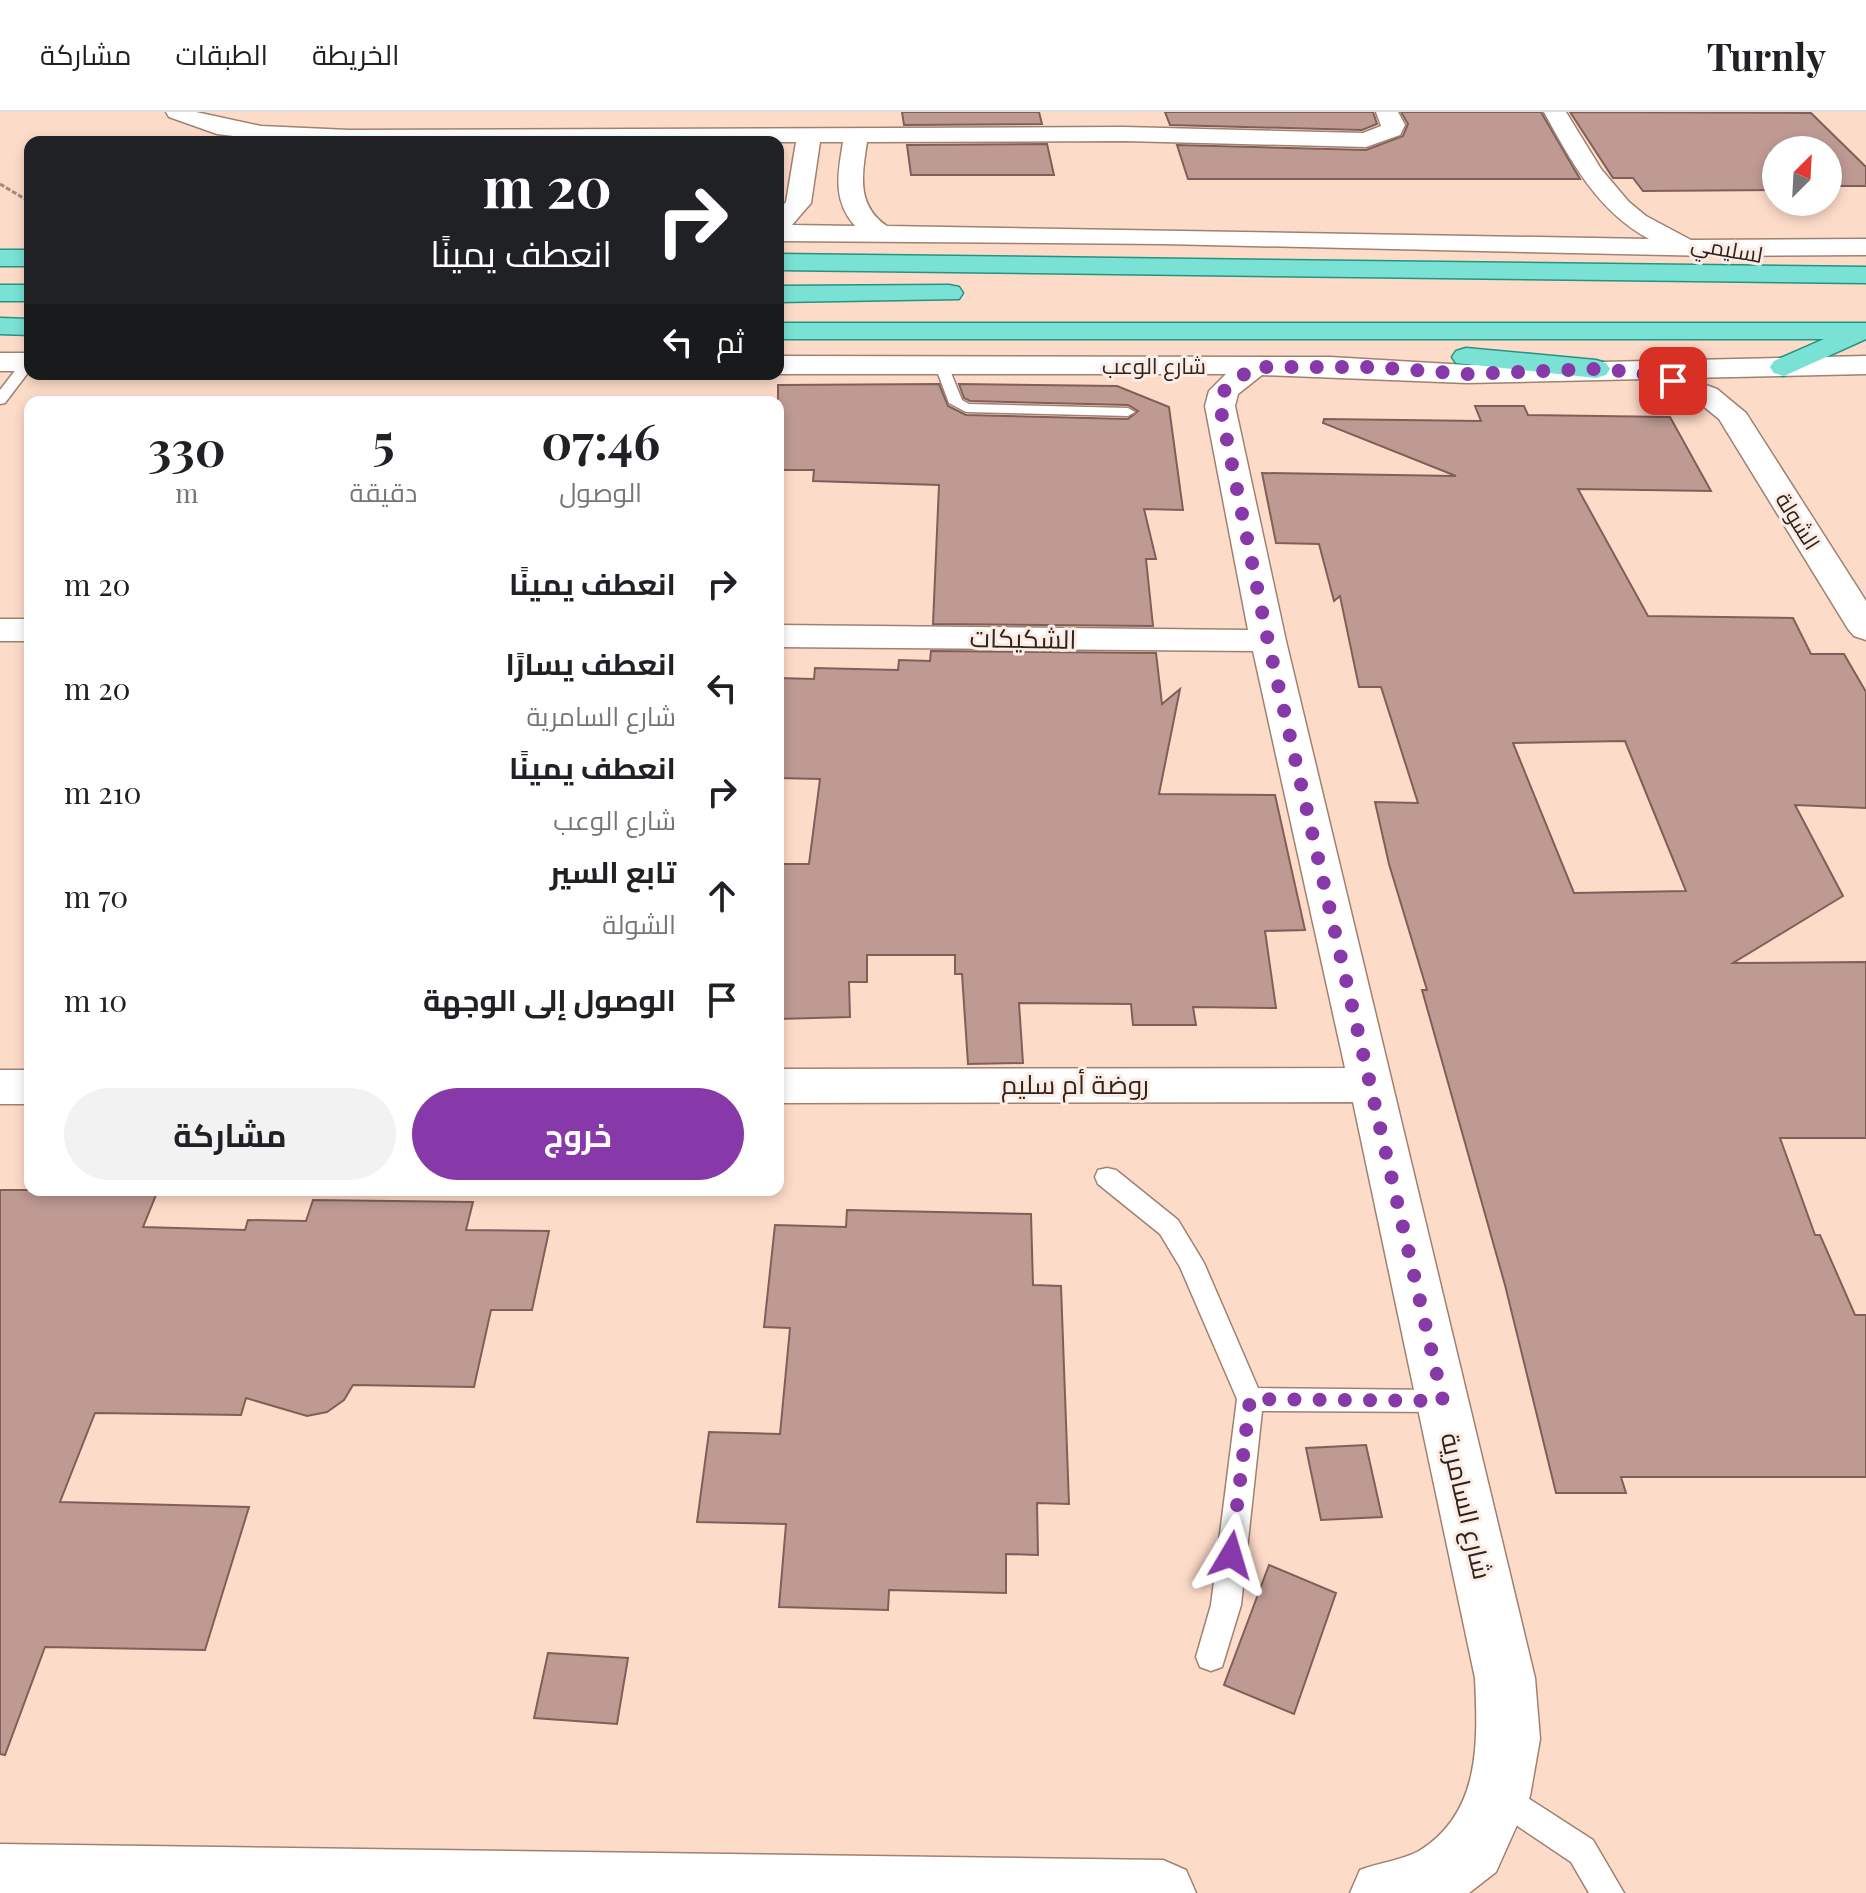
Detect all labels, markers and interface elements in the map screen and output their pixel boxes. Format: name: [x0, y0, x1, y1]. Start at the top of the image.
text: Turnly: [1707, 30, 1826, 81]
text: مشاركة: [40, 35, 131, 72]
text: الطبقات: [175, 35, 268, 72]
text: الخريطة: [312, 35, 399, 72]
north arrow: [1762, 136, 1842, 216]
map controls: [1762, 136, 1842, 216]
text: 20 m: [483, 148, 612, 223]
icon: right: [640, 168, 744, 272]
street label: لسليمي: [1688, 227, 1765, 272]
text: انعطف يمينًا: [430, 228, 612, 276]
icon: left: [656, 320, 700, 364]
text: ثم: [716, 321, 744, 361]
pin: [1639, 347, 1707, 415]
street label: شارع الوعب: [1102, 350, 1206, 381]
icon: arrive: [1651, 359, 1695, 403]
text: 5: [372, 408, 394, 472]
text: 07:46: [541, 408, 660, 472]
text: 330: [148, 415, 226, 479]
text: دقيقة: [350, 474, 417, 509]
text: الوصول: [559, 474, 642, 509]
text: m: [175, 475, 198, 510]
street label: الشولة: [1770, 486, 1828, 555]
icon: right: [700, 562, 744, 606]
text: انعطف يمينًا: [509, 563, 676, 603]
text: 20 m: [64, 564, 131, 604]
street label: الشكيكات: [969, 619, 1077, 656]
text: انعطف يسارًا: [505, 643, 676, 683]
icon: left: [700, 666, 744, 710]
text: 20 m: [64, 668, 131, 708]
text: شارع السامرية: [526, 698, 676, 733]
text: انعطف يمينًا: [509, 747, 676, 787]
icon: right: [700, 770, 744, 814]
text: 210 m: [64, 772, 142, 812]
text: شارع الوعب: [553, 802, 676, 837]
text: تابع السير: [550, 851, 676, 891]
icon: ahead: [700, 874, 744, 918]
text: 70 m: [64, 876, 128, 916]
text: الشولة: [602, 906, 676, 941]
icon: arrive: [700, 978, 744, 1022]
text: الوصول إلى الوجهة: [423, 979, 676, 1019]
text: 10 m: [64, 980, 127, 1020]
street label: روضة أم سليم: [1001, 1066, 1149, 1103]
button: مشاركة: [64, 1088, 396, 1180]
button: خروج: [412, 1088, 744, 1180]
street label: شارع السامرية: [1433, 1429, 1501, 1583]
position arrow: [1189, 1513, 1273, 1597]

